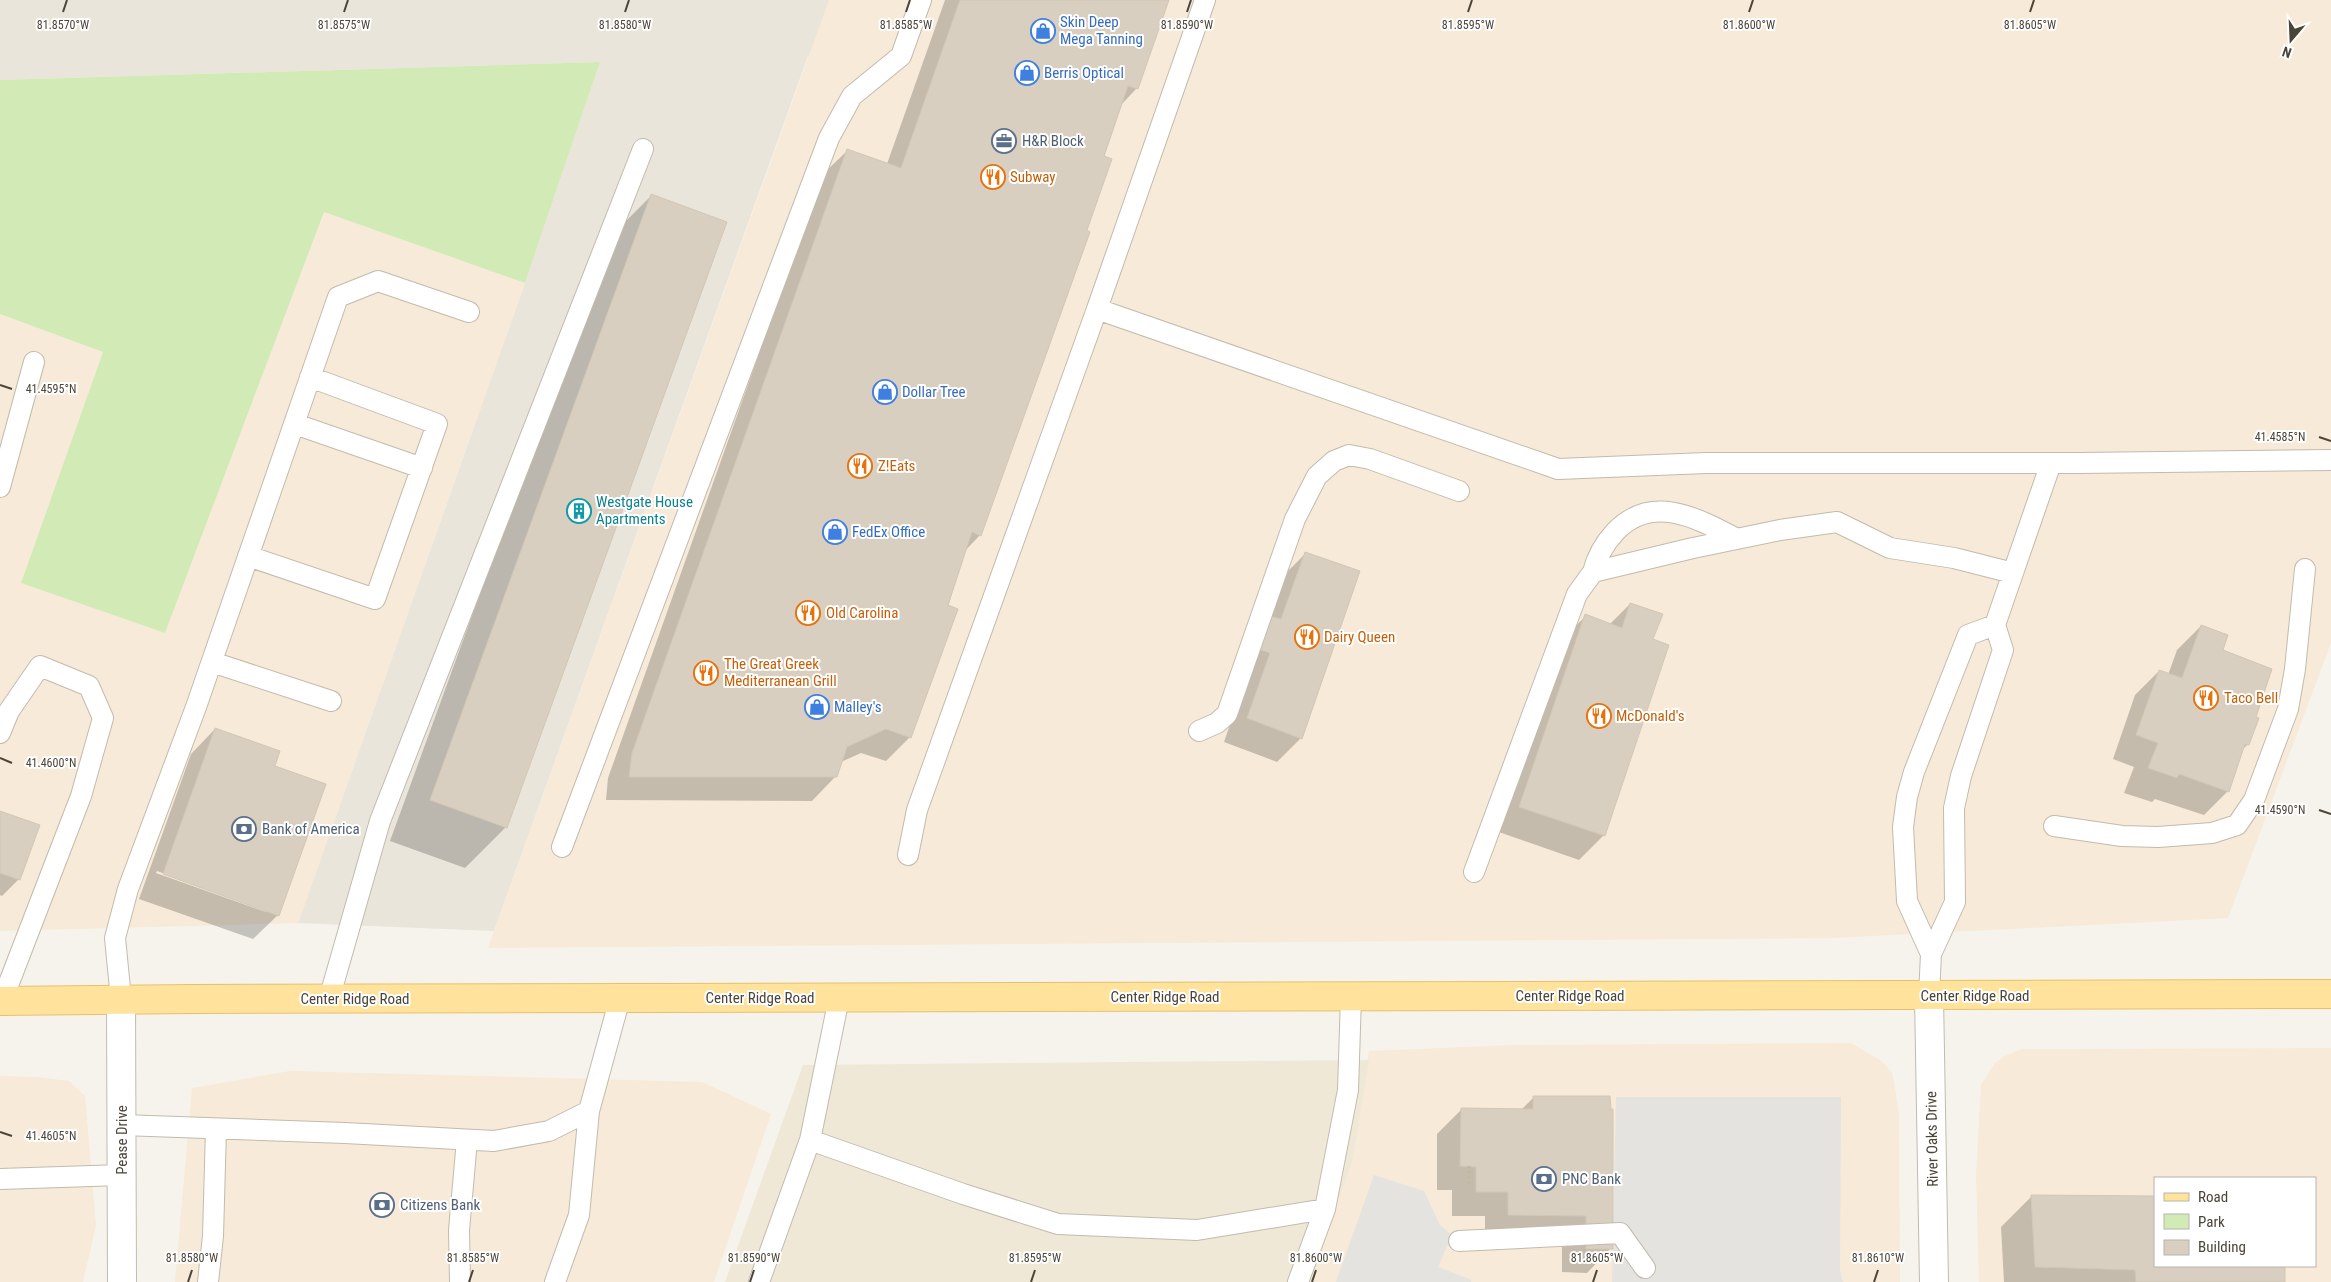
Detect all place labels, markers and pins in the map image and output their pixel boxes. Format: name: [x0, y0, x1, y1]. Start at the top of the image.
place label: Skin Deep Mega Tanning: [1060, 13, 1143, 48]
shop icon: Skin Deep Mega Tanning: [1030, 18, 1056, 44]
shop icon: Berris Optical: [1014, 60, 1040, 86]
place label: Berris Optical: [1044, 64, 1124, 82]
office icon: H&R Block: [991, 128, 1017, 154]
place label: H&R Block: [1022, 132, 1084, 150]
restaurant icon: Subway: [980, 164, 1006, 190]
place label: Subway: [1010, 168, 1056, 186]
shop icon: Dollar Tree: [872, 379, 898, 405]
place label: Dollar Tree: [902, 383, 966, 401]
restaurant icon: Z!Eats: [847, 453, 873, 479]
place label: Z!Eats: [878, 457, 916, 475]
place label: Westgate House Apartments: [596, 493, 693, 528]
building icon: Westgate House Apartments: [566, 498, 592, 524]
shop icon: FedEx Office: [822, 519, 848, 545]
place label: FedEx Office: [852, 523, 925, 541]
restaurant icon: Old Carolina: [795, 600, 821, 626]
place label: Old Carolina: [826, 604, 898, 622]
restaurant icon: Dairy Queen: [1294, 624, 1320, 650]
place label: Dairy Queen: [1324, 628, 1395, 646]
place label: The Great Greek Mediterranean Grill: [724, 655, 837, 690]
restaurant icon: The Great Greek Mediterranean Grill: [693, 660, 719, 686]
restaurant icon: Taco Bell: [2193, 685, 2219, 711]
place label: Taco Bell: [2224, 689, 2278, 707]
shop icon: Malley's: [804, 694, 830, 720]
place label: Malley's: [834, 698, 882, 716]
restaurant icon: McDonald's: [1586, 703, 1612, 729]
place label: McDonald's: [1616, 707, 1685, 725]
bank icon: Bank of America: [231, 816, 257, 842]
place label: Bank of America: [262, 820, 360, 838]
bank icon: PNC Bank: [1531, 1166, 1557, 1192]
place label: PNC Bank: [1562, 1170, 1621, 1188]
bank icon: Citizens Bank: [369, 1192, 395, 1218]
place label: Citizens Bank: [400, 1196, 481, 1214]

